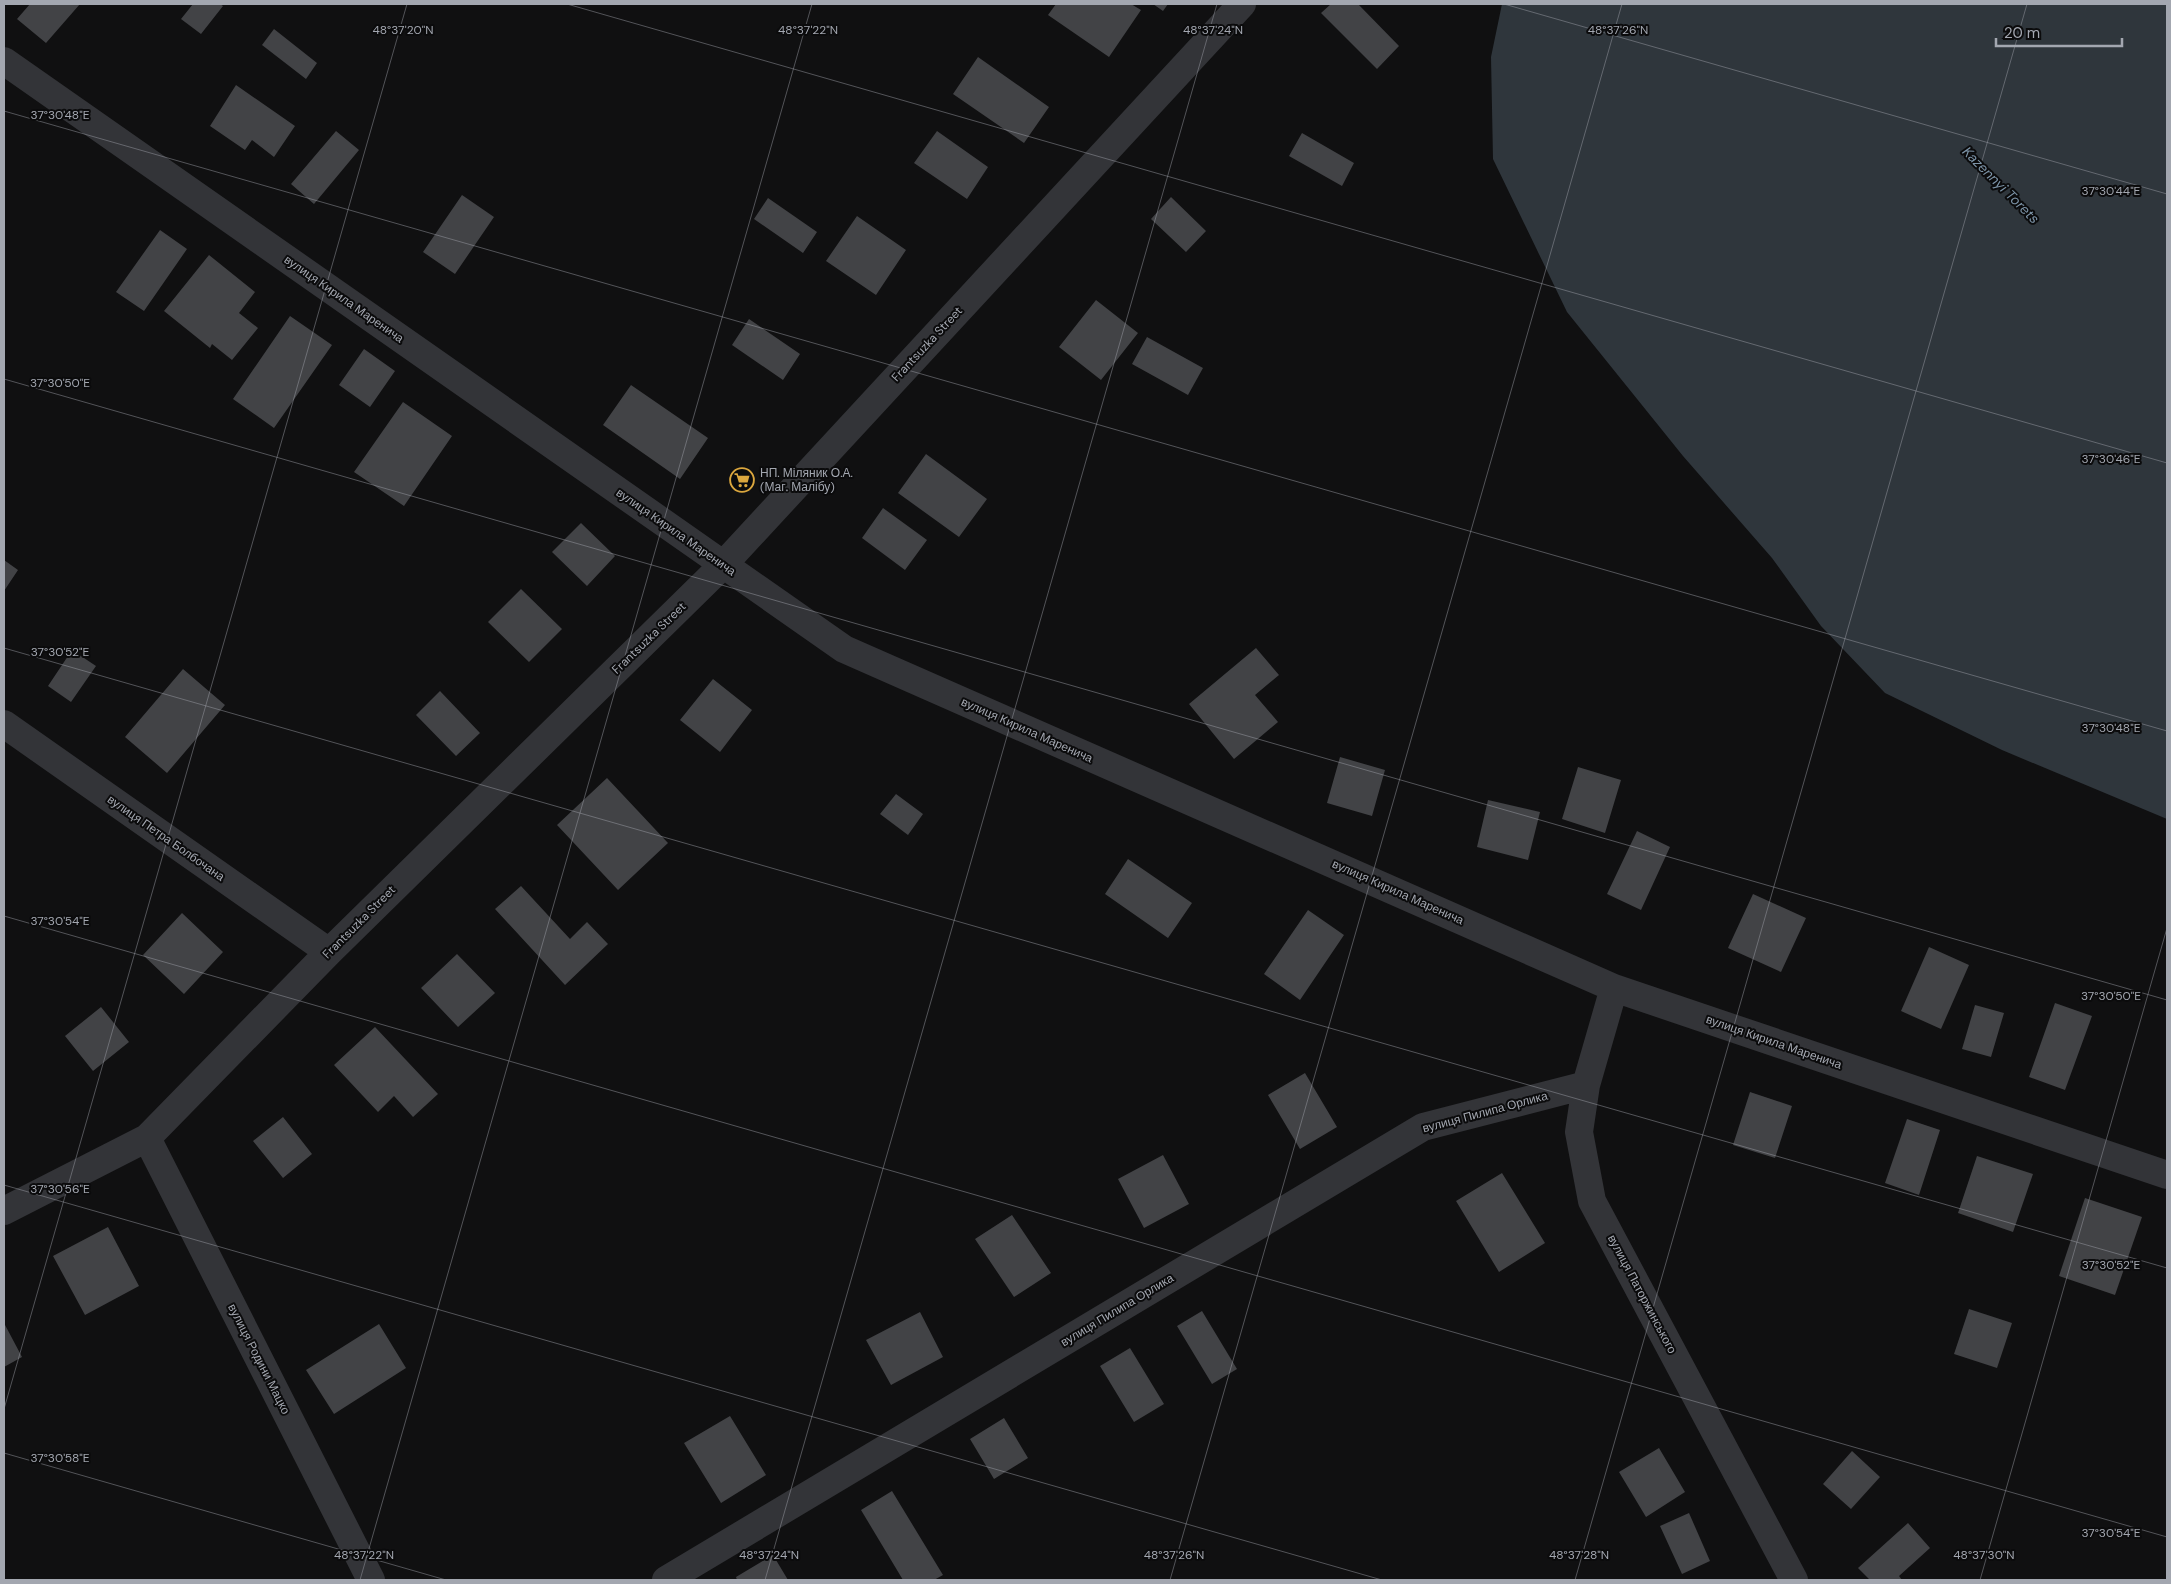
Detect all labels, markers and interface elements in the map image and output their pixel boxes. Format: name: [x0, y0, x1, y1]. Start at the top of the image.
scale bar: [1996, 15, 2122, 47]
text: 48°37'20"N: [372, 22, 434, 38]
text: 48°37'22"N: [778, 22, 838, 38]
text: 48°37'24"N: [1183, 22, 1243, 38]
text: 48°37'26"N: [1588, 22, 1648, 38]
text: 20 m: [2004, 23, 2040, 43]
text: 37°30'48"E: [31, 107, 90, 123]
water label: Kazennyi Torets: [1959, 143, 2043, 227]
text: 37°30'44"E: [2082, 183, 2141, 199]
street label: вулиця Кирила Маренича: [281, 252, 407, 347]
street label: Frantsuzka Street: [888, 303, 966, 385]
text: 37°30'50"E: [30, 375, 90, 391]
text: 37°30'46"E: [2081, 451, 2141, 467]
place label: НП. Міляник О.А. (Маг. Малібу): [760, 465, 853, 495]
supermarket icon: НП. Міляник О.А. (Маг. Малібу): [729, 467, 755, 493]
street label: вулиця Кирила Маренича: [613, 485, 739, 580]
street label: Frantsuzka Street: [609, 598, 690, 677]
text: 37°30'52"E: [31, 644, 89, 660]
street label: вулиця Кирила Маренича: [959, 694, 1096, 766]
text: 37°30'48"E: [2082, 720, 2141, 736]
street label: вулиця Петра Болбочана: [104, 791, 228, 885]
street label: вулиця Кирила Маренича: [1330, 856, 1467, 928]
street label: Frantsuzka Street: [319, 882, 399, 962]
text: 37°30'54"E: [30, 913, 90, 929]
text: 37°30'50"E: [2081, 988, 2141, 1004]
street label: вулиця Кирила Маренича: [1704, 1011, 1844, 1073]
street label: вулиця Пилипа Орлика: [1421, 1087, 1550, 1136]
text: 37°30'56"E: [30, 1181, 90, 1197]
street label: вулиця Паторжинського: [1604, 1232, 1680, 1356]
text: 37°30'52"E: [2082, 1257, 2140, 1273]
street label: вулиця Пилипа Орлика: [1058, 1270, 1177, 1350]
street label: вулиця Родини Мацко: [224, 1301, 294, 1417]
text: 37°30'58"E: [30, 1450, 90, 1466]
text: 37°30'54"E: [2081, 1525, 2141, 1541]
text: 48°37'22"N: [334, 1547, 394, 1563]
text: 48°37'24"N: [739, 1547, 799, 1563]
text: 48°37'26"N: [1144, 1547, 1204, 1563]
text: 48°37'28"N: [1549, 1547, 1609, 1563]
text: 48°37'30"N: [1953, 1547, 2015, 1563]

